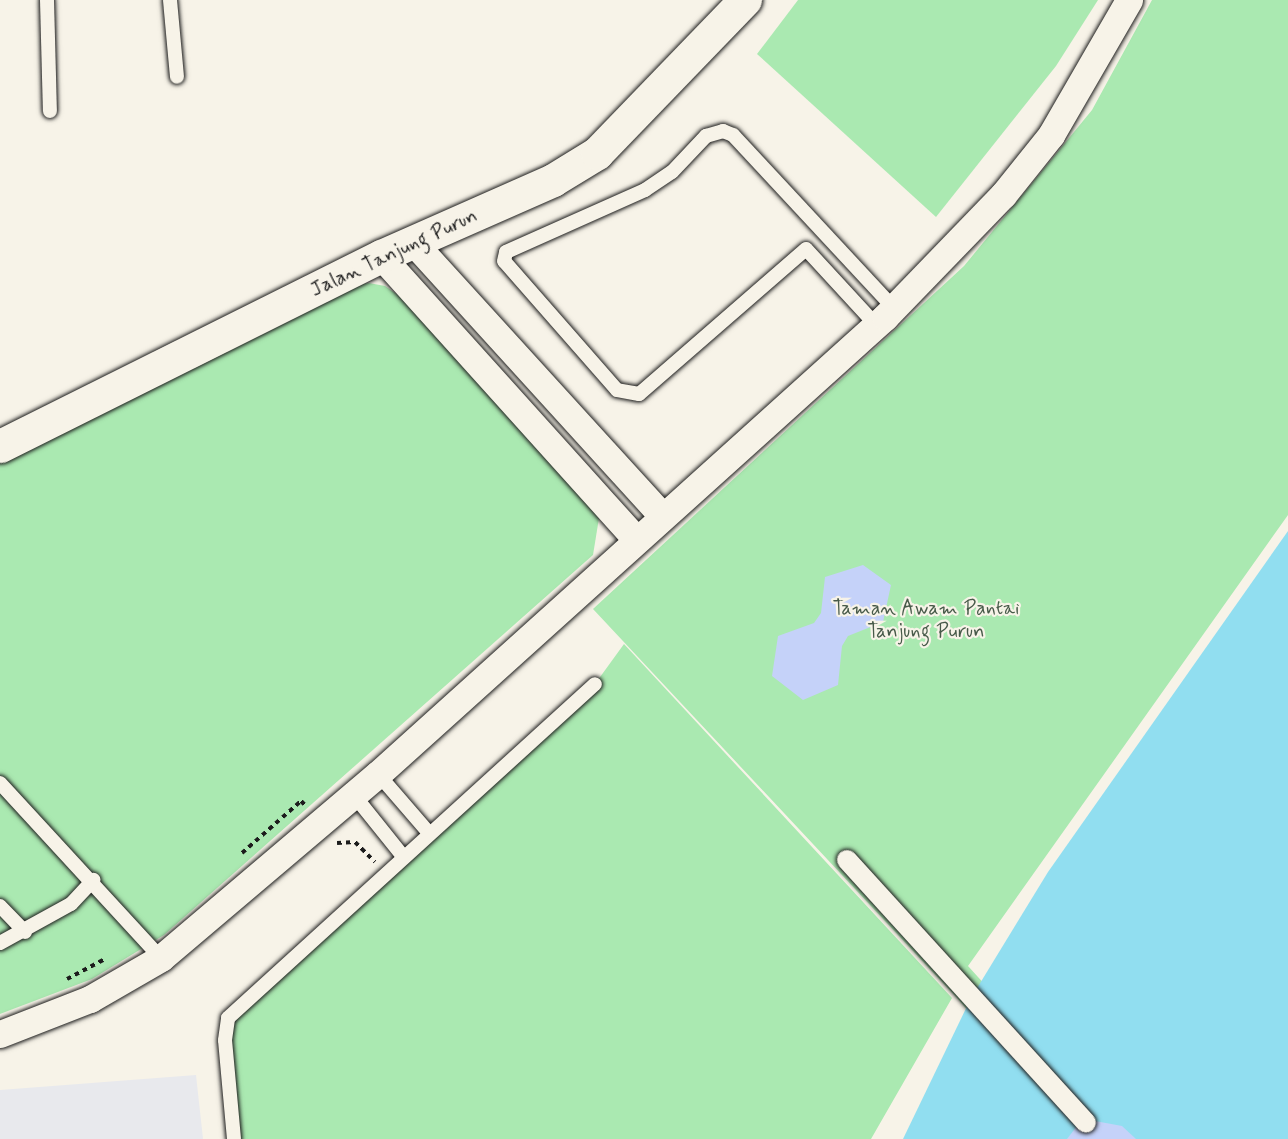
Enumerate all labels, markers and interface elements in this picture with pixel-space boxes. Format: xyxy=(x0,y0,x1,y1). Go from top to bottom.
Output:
street label: Jalan Tanjung Purun xyxy=(308,204,480,302)
park label: Taman Awam Pantai Tanjung Purun xyxy=(833,597,1019,644)

